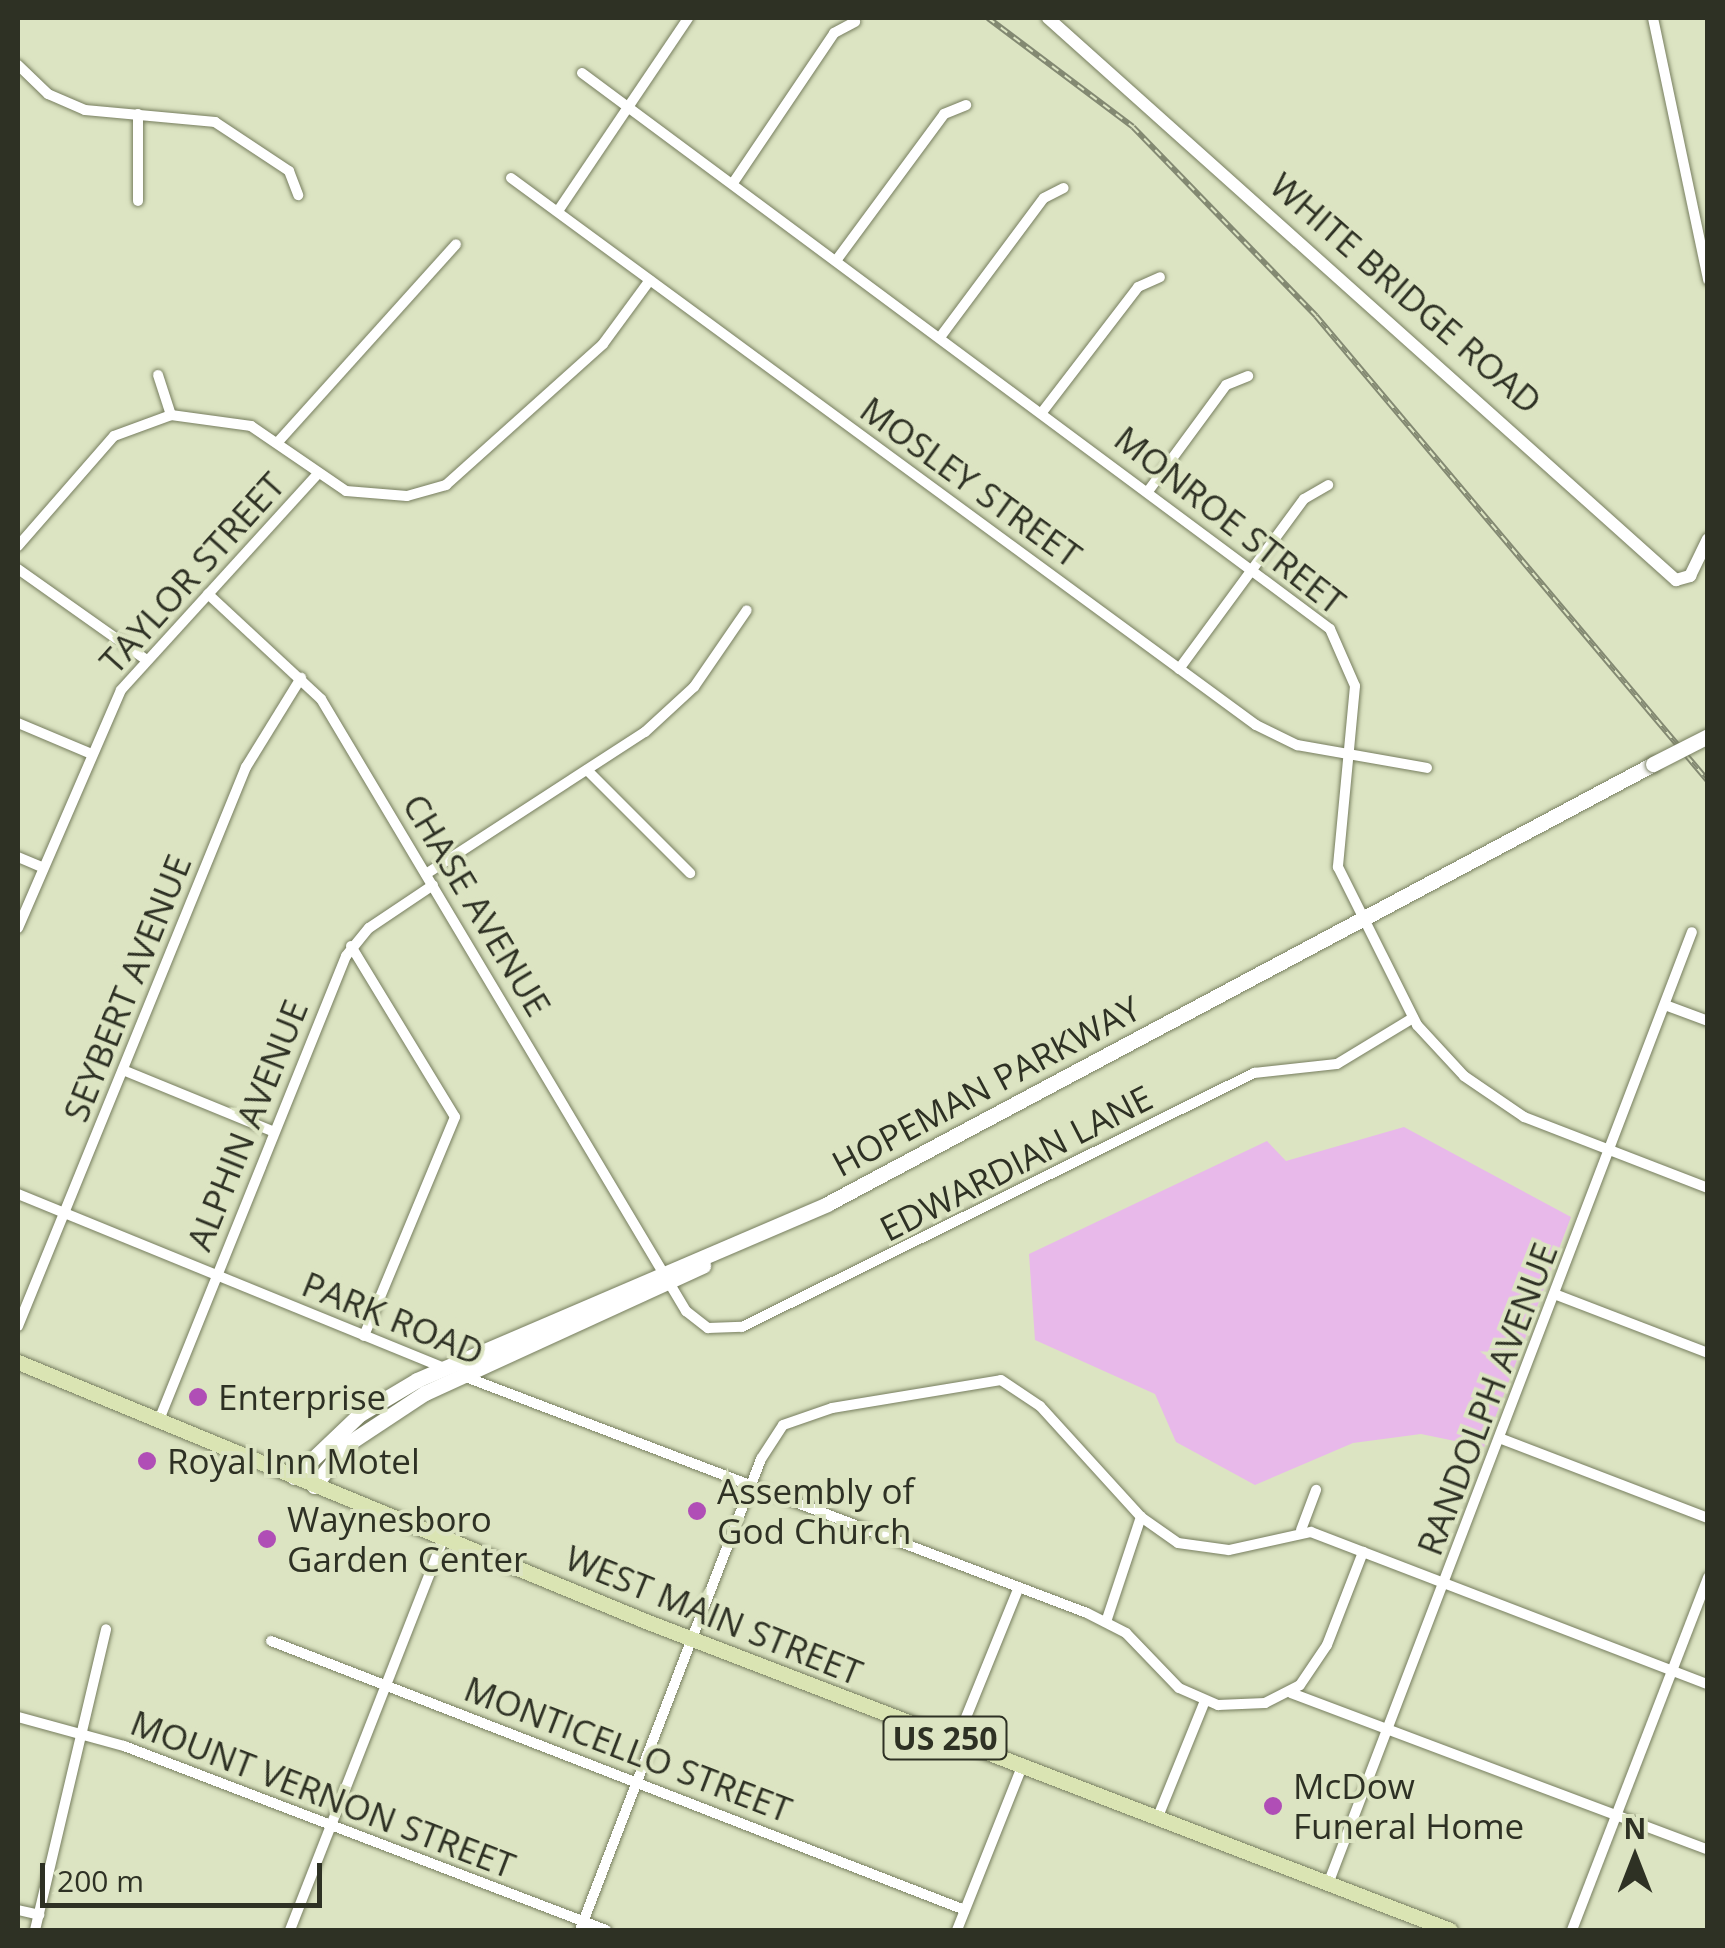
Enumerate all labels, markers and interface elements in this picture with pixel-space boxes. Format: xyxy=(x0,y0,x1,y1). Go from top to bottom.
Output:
street label: WHITE BRIDGE ROAD xyxy=(1262,164,1550,422)
street label: MOSLEY STREET xyxy=(852,388,1090,576)
street label: MONROE STREET xyxy=(1106,417,1354,623)
street label: TAYLOR STREET xyxy=(91,464,293,682)
street label: CHASE AVENUE xyxy=(394,786,560,1024)
street label: SEYBERT AVENUE xyxy=(54,848,200,1128)
street label: HOPEMAN PARKWAY xyxy=(825,987,1147,1185)
street label: ALPHIN AVENUE xyxy=(178,994,316,1256)
street label: EDWARDIAN LANE xyxy=(873,1076,1159,1250)
street label: RANDOLPH AVENUE xyxy=(1408,1237,1566,1561)
street label: PARK ROAD xyxy=(296,1263,490,1373)
place label: Enterprise xyxy=(218,1376,386,1418)
marker: Enterprise xyxy=(187,1386,209,1408)
place label: Royal Inn Motel xyxy=(167,1440,420,1482)
marker: Royal Inn Motel xyxy=(136,1450,158,1472)
place label: Assembly of God Church xyxy=(717,1470,914,1552)
place label: Waynesboro Garden Center xyxy=(287,1498,527,1580)
marker: Assembly of God Church xyxy=(686,1500,708,1522)
marker: Waynesboro Garden Center xyxy=(256,1528,278,1550)
street label: WEST MAIN STREET xyxy=(559,1536,869,1694)
street label: MONTICELLO STREET xyxy=(459,1667,797,1831)
street label: MOUNT VERNON STREET xyxy=(125,1701,521,1887)
road number: US 250 xyxy=(880,1711,1010,1765)
place label: McDow Funeral Home xyxy=(1293,1765,1524,1847)
marker: McDow Funeral Home xyxy=(1262,1795,1284,1817)
north arrow xyxy=(1585,1808,1685,1908)
text: N xyxy=(1624,1809,1646,1847)
scale bar xyxy=(45,1843,328,1905)
text: 200 m xyxy=(57,1860,144,1901)

